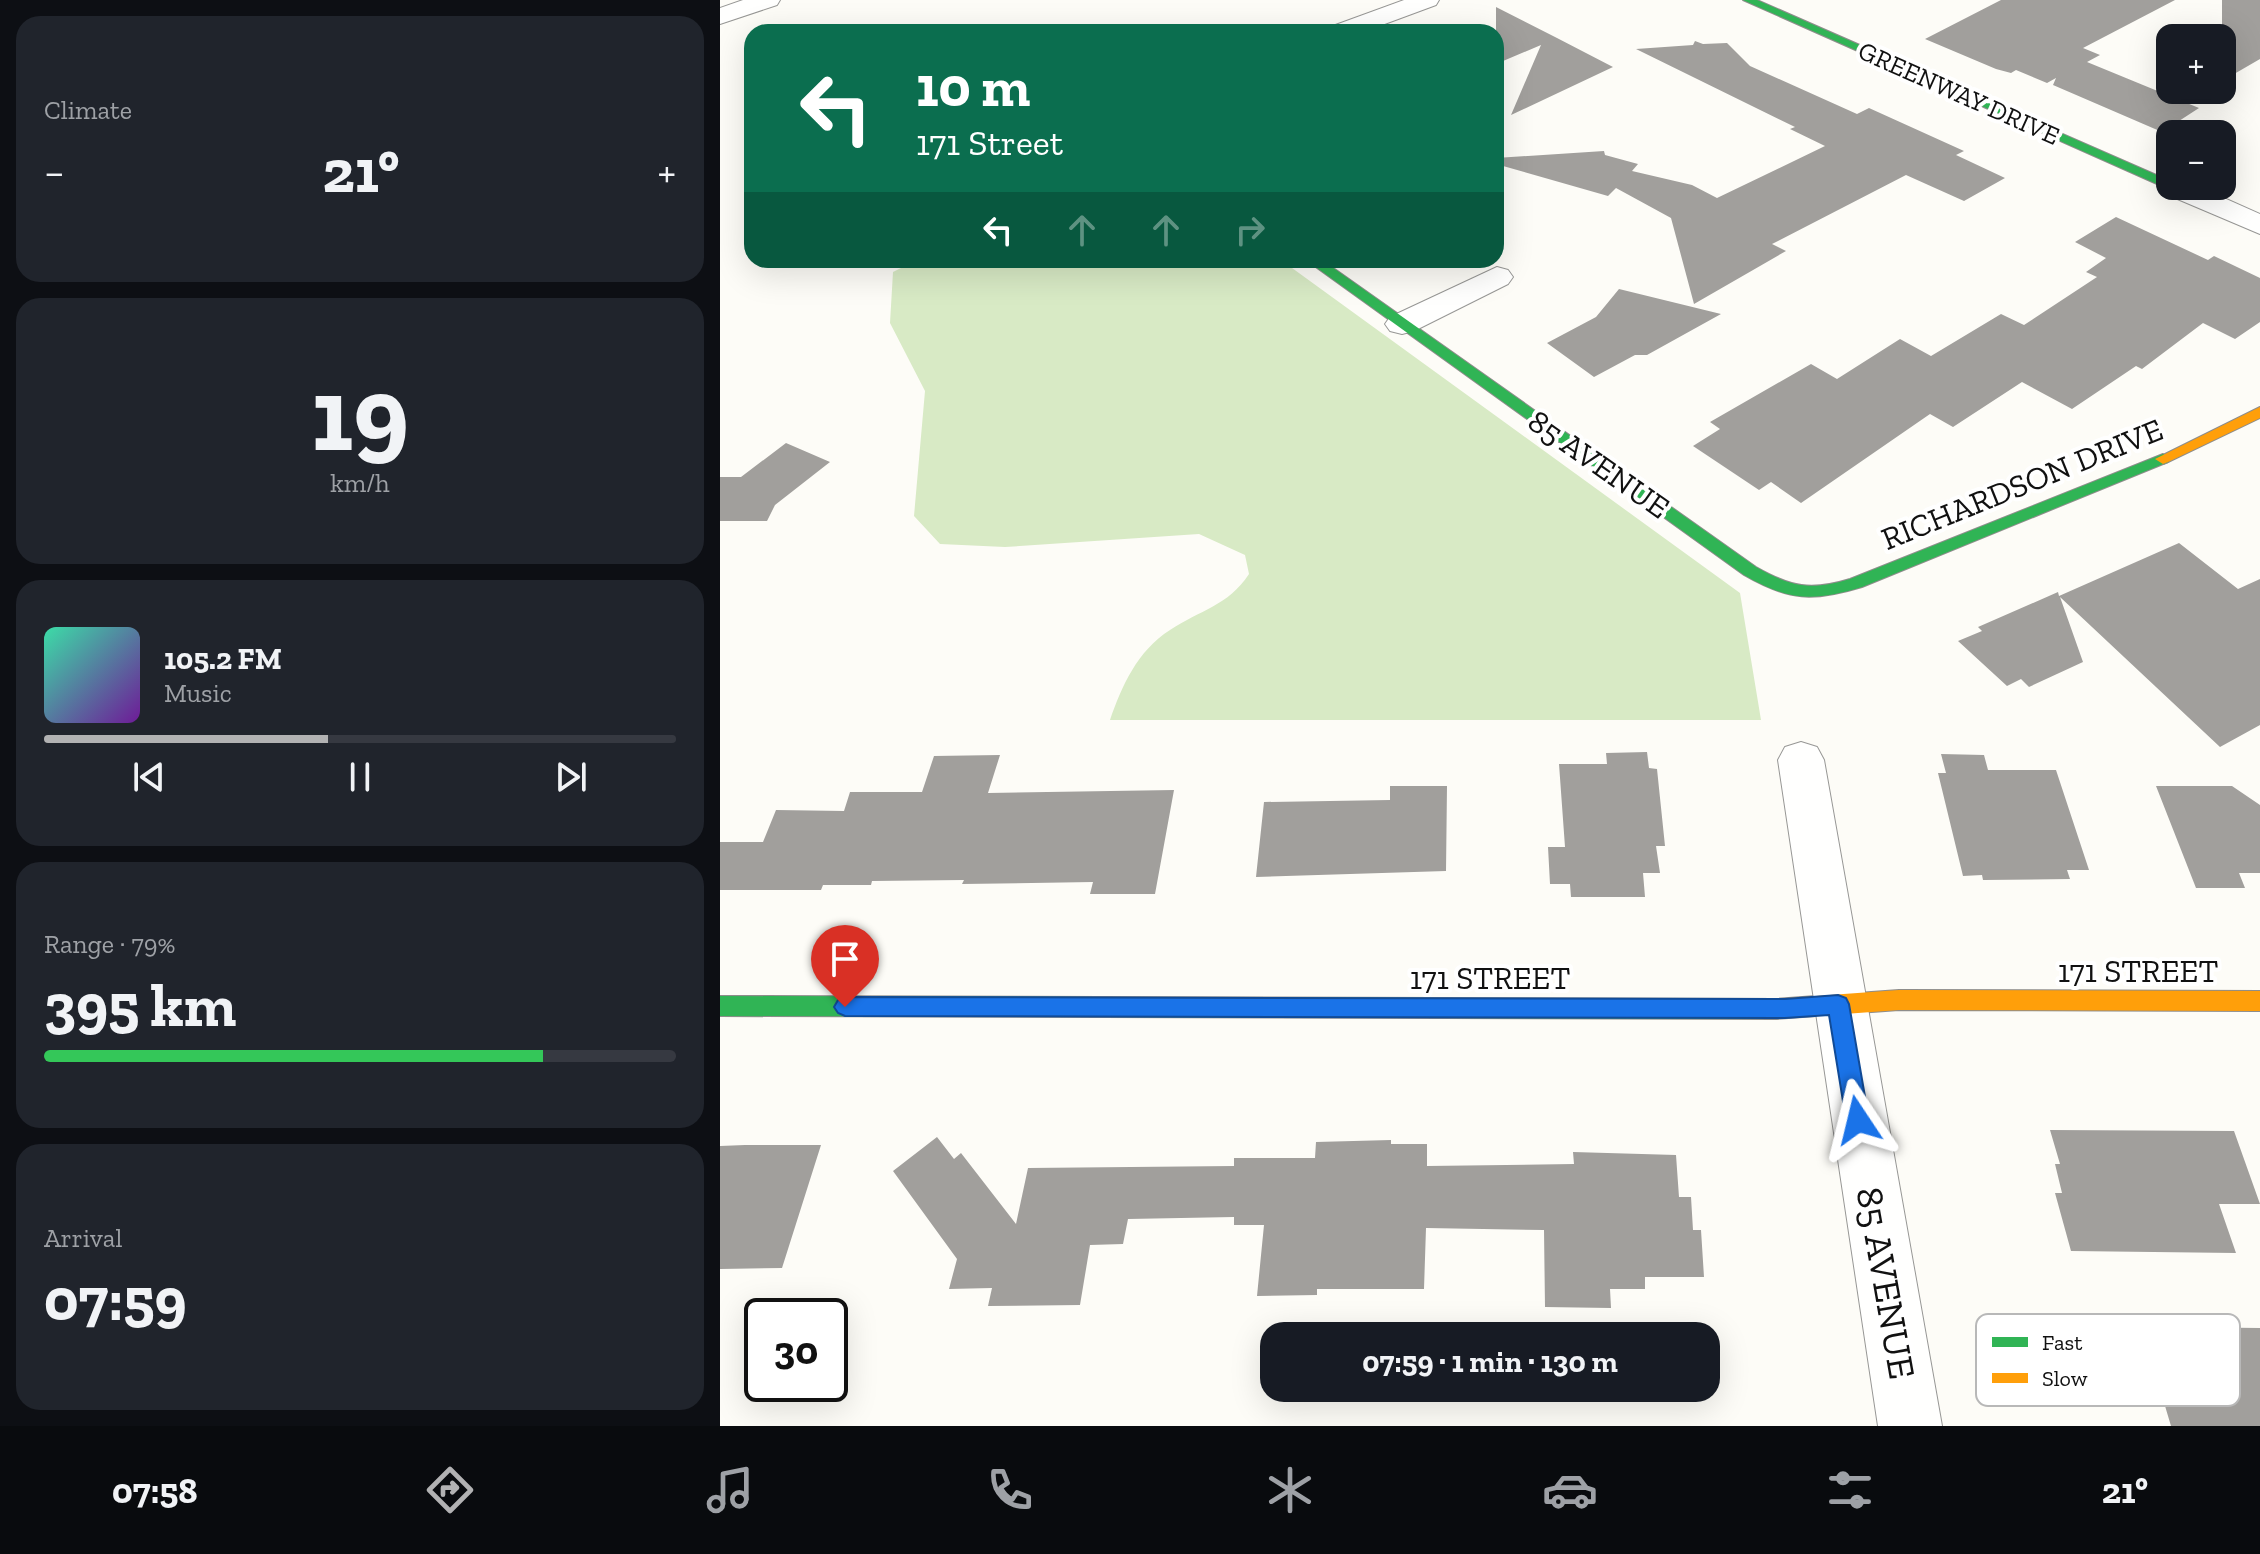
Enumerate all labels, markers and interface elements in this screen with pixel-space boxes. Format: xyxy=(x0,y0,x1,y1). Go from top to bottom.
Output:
map controls xyxy=(2156,24,2236,200)
button: + xyxy=(2156,24,2236,104)
street label: GREENWAY DRIVE xyxy=(1853,34,2065,152)
text: 10 m xyxy=(916,53,1030,120)
icon: left xyxy=(784,56,888,160)
text: Climate xyxy=(44,94,132,126)
button: − xyxy=(2156,120,2236,200)
text: 171 Street xyxy=(916,121,1063,164)
text: 21° xyxy=(322,135,400,207)
text: − xyxy=(44,145,65,198)
text: + xyxy=(657,145,676,198)
icon: left xyxy=(976,208,1020,252)
icon: ahead xyxy=(1060,208,1104,252)
icon: ahead xyxy=(1144,208,1188,252)
icon: right xyxy=(1228,208,1272,252)
text: 19 xyxy=(311,352,409,477)
street label: 85 AVENUE xyxy=(1521,402,1677,526)
street label: RICHARDSON DRIVE xyxy=(1876,410,2168,558)
text: km/h xyxy=(330,467,390,499)
text: 105.2 FM xyxy=(164,641,282,677)
text: Music xyxy=(164,677,232,709)
icon: previous xyxy=(127,755,171,799)
icon: pause xyxy=(338,755,382,799)
icon: next xyxy=(549,755,593,799)
pin xyxy=(811,925,879,1007)
text: Range · 79% xyxy=(44,928,175,960)
icon: arrive xyxy=(823,937,867,981)
street label: 171 STREET xyxy=(2058,952,2218,990)
street label: 171 STREET xyxy=(1410,959,1570,997)
text: 395 km xyxy=(44,969,236,1041)
position arrow xyxy=(1816,1078,1900,1162)
street label: 85 AVENUE xyxy=(1846,1183,1926,1383)
text: Arrival xyxy=(44,1222,122,1254)
text: 07:59 xyxy=(44,1263,187,1335)
speed limit sign: 30 xyxy=(744,1298,848,1402)
legend xyxy=(1976,1314,2240,1406)
text: Fast xyxy=(2042,1329,2083,1356)
text: 07:59 · 1 min · 130 m xyxy=(1362,1344,1618,1380)
text: Slow xyxy=(2042,1365,2088,1392)
icon: directions xyxy=(422,1462,478,1518)
icon: music xyxy=(702,1462,758,1518)
icon: phone xyxy=(982,1462,1038,1518)
icon: climate xyxy=(1262,1462,1318,1518)
icon: car xyxy=(1542,1462,1598,1518)
icon: filters xyxy=(1822,1462,1878,1518)
text: 07:58 xyxy=(112,1469,198,1512)
text: 21° xyxy=(2102,1469,2148,1512)

